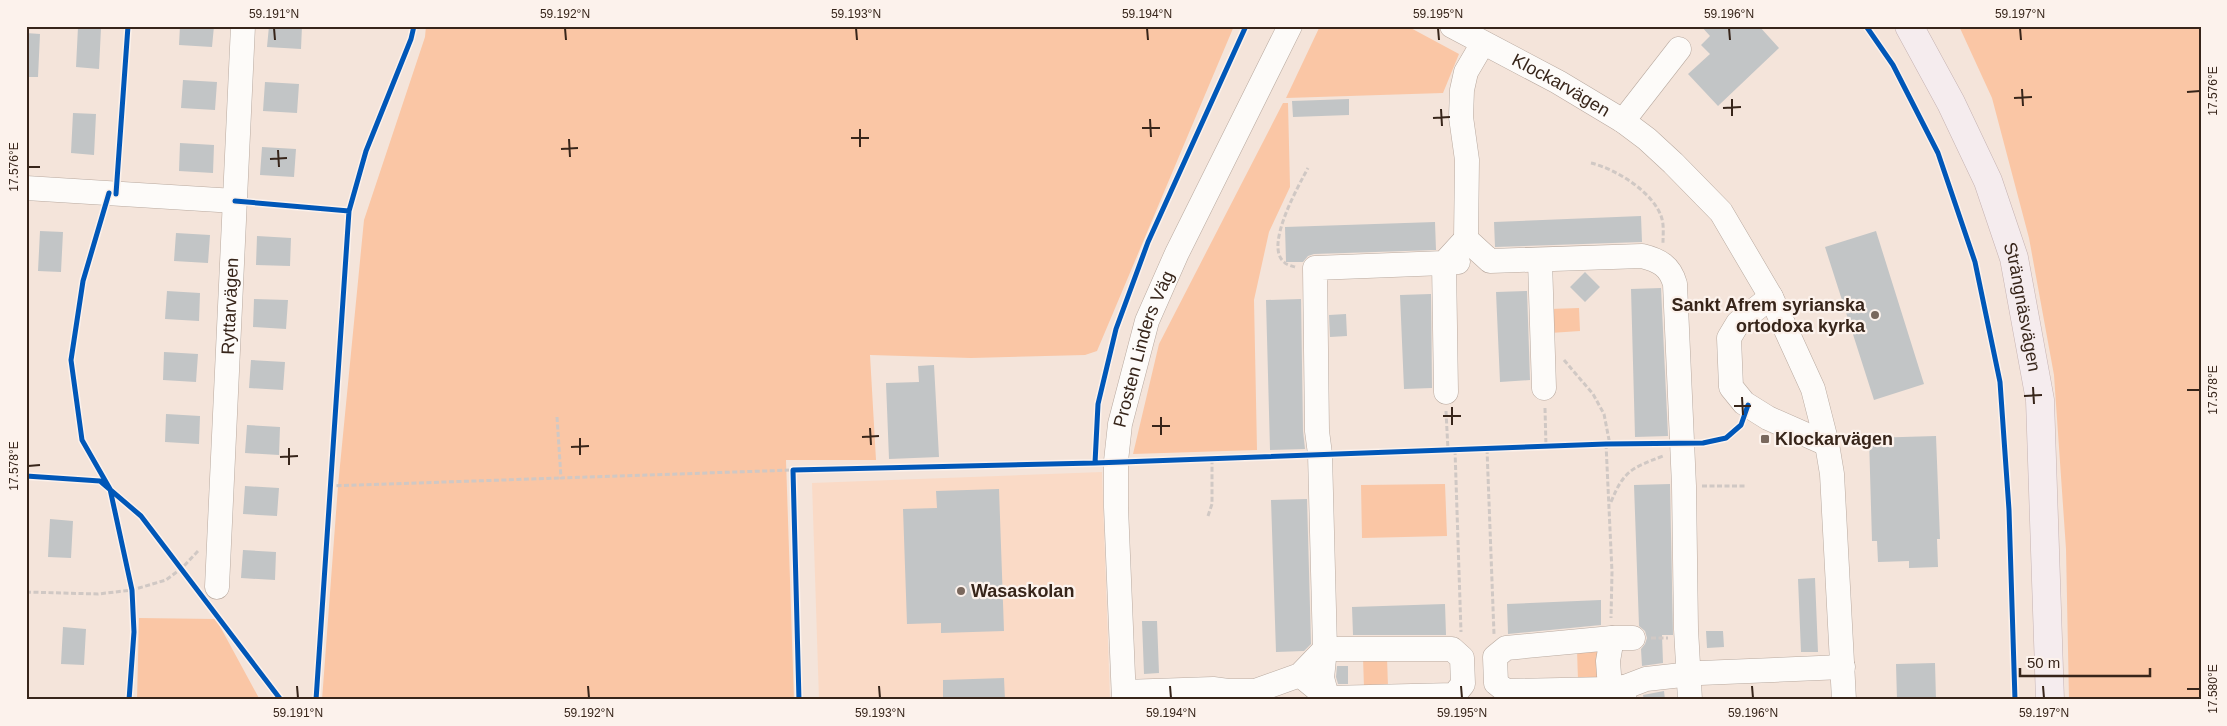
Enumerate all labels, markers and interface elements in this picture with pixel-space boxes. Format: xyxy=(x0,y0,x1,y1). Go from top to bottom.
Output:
text: 59.191°N xyxy=(249,7,299,21)
text: 59.192°N xyxy=(540,7,590,21)
text: 59.193°N xyxy=(831,7,881,21)
text: 59.194°N xyxy=(1122,7,1172,21)
text: 59.195°N xyxy=(1413,7,1463,21)
text: 59.196°N xyxy=(1704,7,1754,21)
text: 59.197°N xyxy=(1995,7,2045,21)
street label: Klockarvägen xyxy=(1509,50,1613,121)
text: 17.576°E xyxy=(2206,66,2220,116)
text: 17.576°E xyxy=(7,142,21,192)
street label: Strängnäsvägen xyxy=(1999,240,2045,373)
street label: Ryttarvägen xyxy=(218,257,242,355)
street label: Prosten Linders Väg xyxy=(1110,268,1178,429)
place label: Sankt Afrem syrianska ortodoxa kyrka xyxy=(1672,295,1866,336)
marker: Sankt Afrem syrianska ortodoxa kyrka xyxy=(1869,309,1881,321)
text: 17.578°E xyxy=(2206,365,2220,415)
place label: Klockarvägen xyxy=(1775,429,1893,449)
marker: Klockarvägen xyxy=(1759,433,1771,445)
text: 17.578°E xyxy=(7,441,21,491)
place label: Wasaskolan xyxy=(971,581,1074,601)
marker: Wasaskolan xyxy=(955,585,967,597)
scale bar xyxy=(2020,646,2150,678)
text: 50 m xyxy=(2027,654,2060,671)
text: 17.580°E xyxy=(2206,664,2220,714)
text: 59.191°N xyxy=(273,706,323,720)
text: 59.192°N xyxy=(564,706,614,720)
text: 59.193°N xyxy=(855,706,905,720)
text: 59.194°N xyxy=(1146,706,1196,720)
text: 59.195°N xyxy=(1437,706,1487,720)
text: 59.196°N xyxy=(1728,706,1778,720)
text: 59.197°N xyxy=(2019,706,2069,720)

